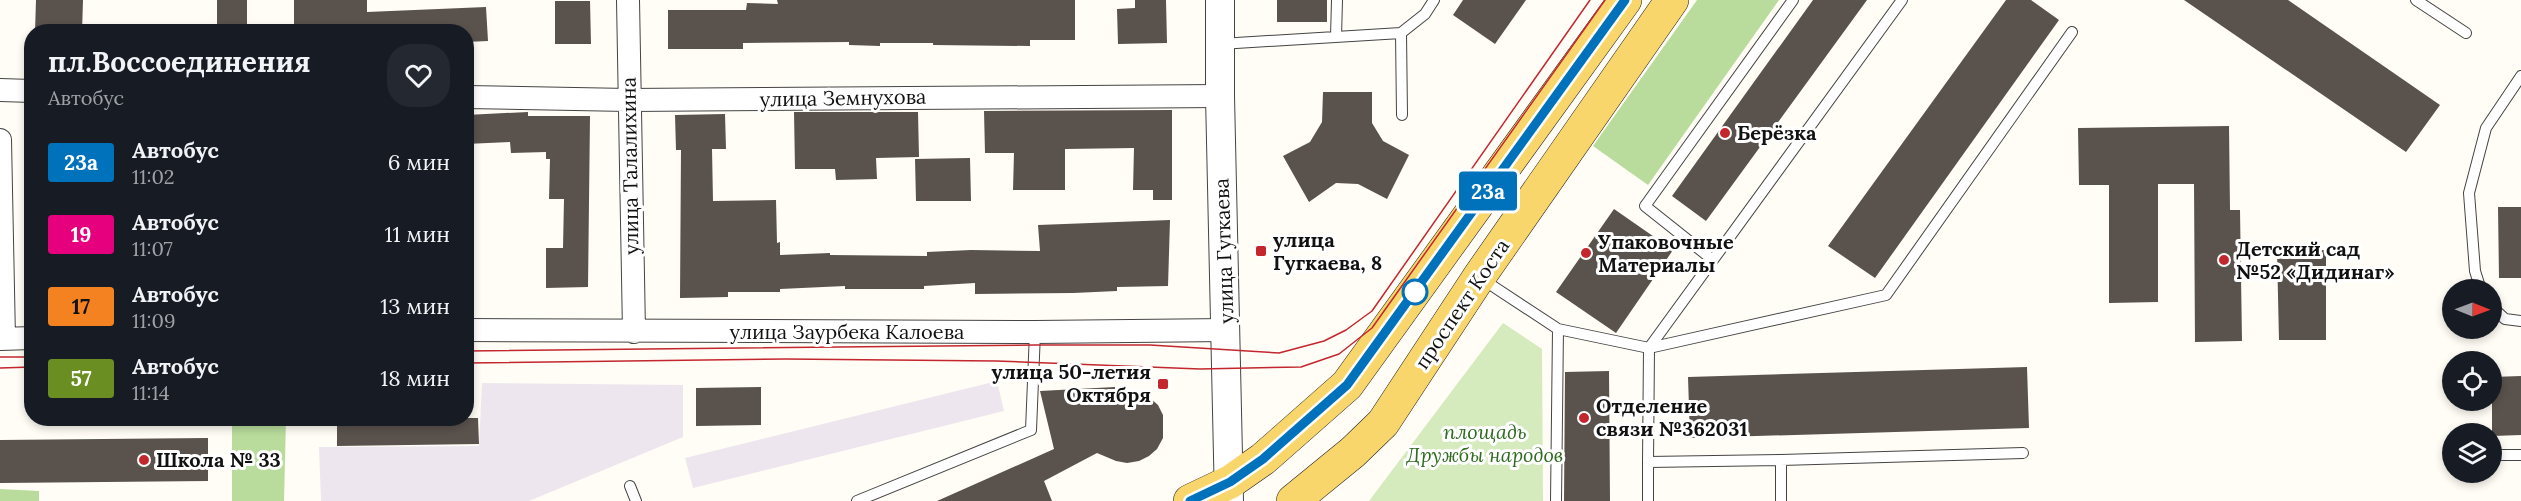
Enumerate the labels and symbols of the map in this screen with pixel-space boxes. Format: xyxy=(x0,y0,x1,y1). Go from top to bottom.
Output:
street label: улица Талалихина xyxy=(615,77,644,255)
street label: улица Земнухова xyxy=(760,84,926,111)
place label: Берёзка xyxy=(1737,120,1817,145)
marker: Берёзка xyxy=(1718,126,1732,140)
line badge: 23a xyxy=(1454,172,1522,210)
street label: улица Гугкаева xyxy=(1208,178,1239,324)
place label: улица Гугкаева, 8 xyxy=(1273,227,1382,275)
place label: Упаковочные Материалы xyxy=(1598,229,1734,277)
street label: проспект Коста xyxy=(1409,234,1514,374)
place label: Детский сад №52 «Дидинаг» xyxy=(2236,236,2394,284)
marker: улица Гугкаева, 8 xyxy=(1254,244,1268,258)
marker: Упаковочные Материалы xyxy=(1579,246,1593,260)
marker: Детский сад №52 «Дидинаг» xyxy=(2217,253,2231,267)
unlabelled marker xyxy=(1402,279,1428,305)
north arrow xyxy=(2442,279,2502,339)
street label: улица Заурбека Калоева xyxy=(730,319,964,344)
place label: улица 50-летия Октября xyxy=(991,359,1151,407)
marker: улица 50-летия Октября xyxy=(1156,377,1170,391)
place label: Отделение связи №362031 xyxy=(1596,393,1748,441)
marker: Отделение связи №362031 xyxy=(1577,411,1591,425)
park label: площадь Дружбы народов xyxy=(1406,419,1563,467)
place label: Школа № 33 xyxy=(156,447,281,472)
marker: Школа № 33 xyxy=(137,453,151,467)

